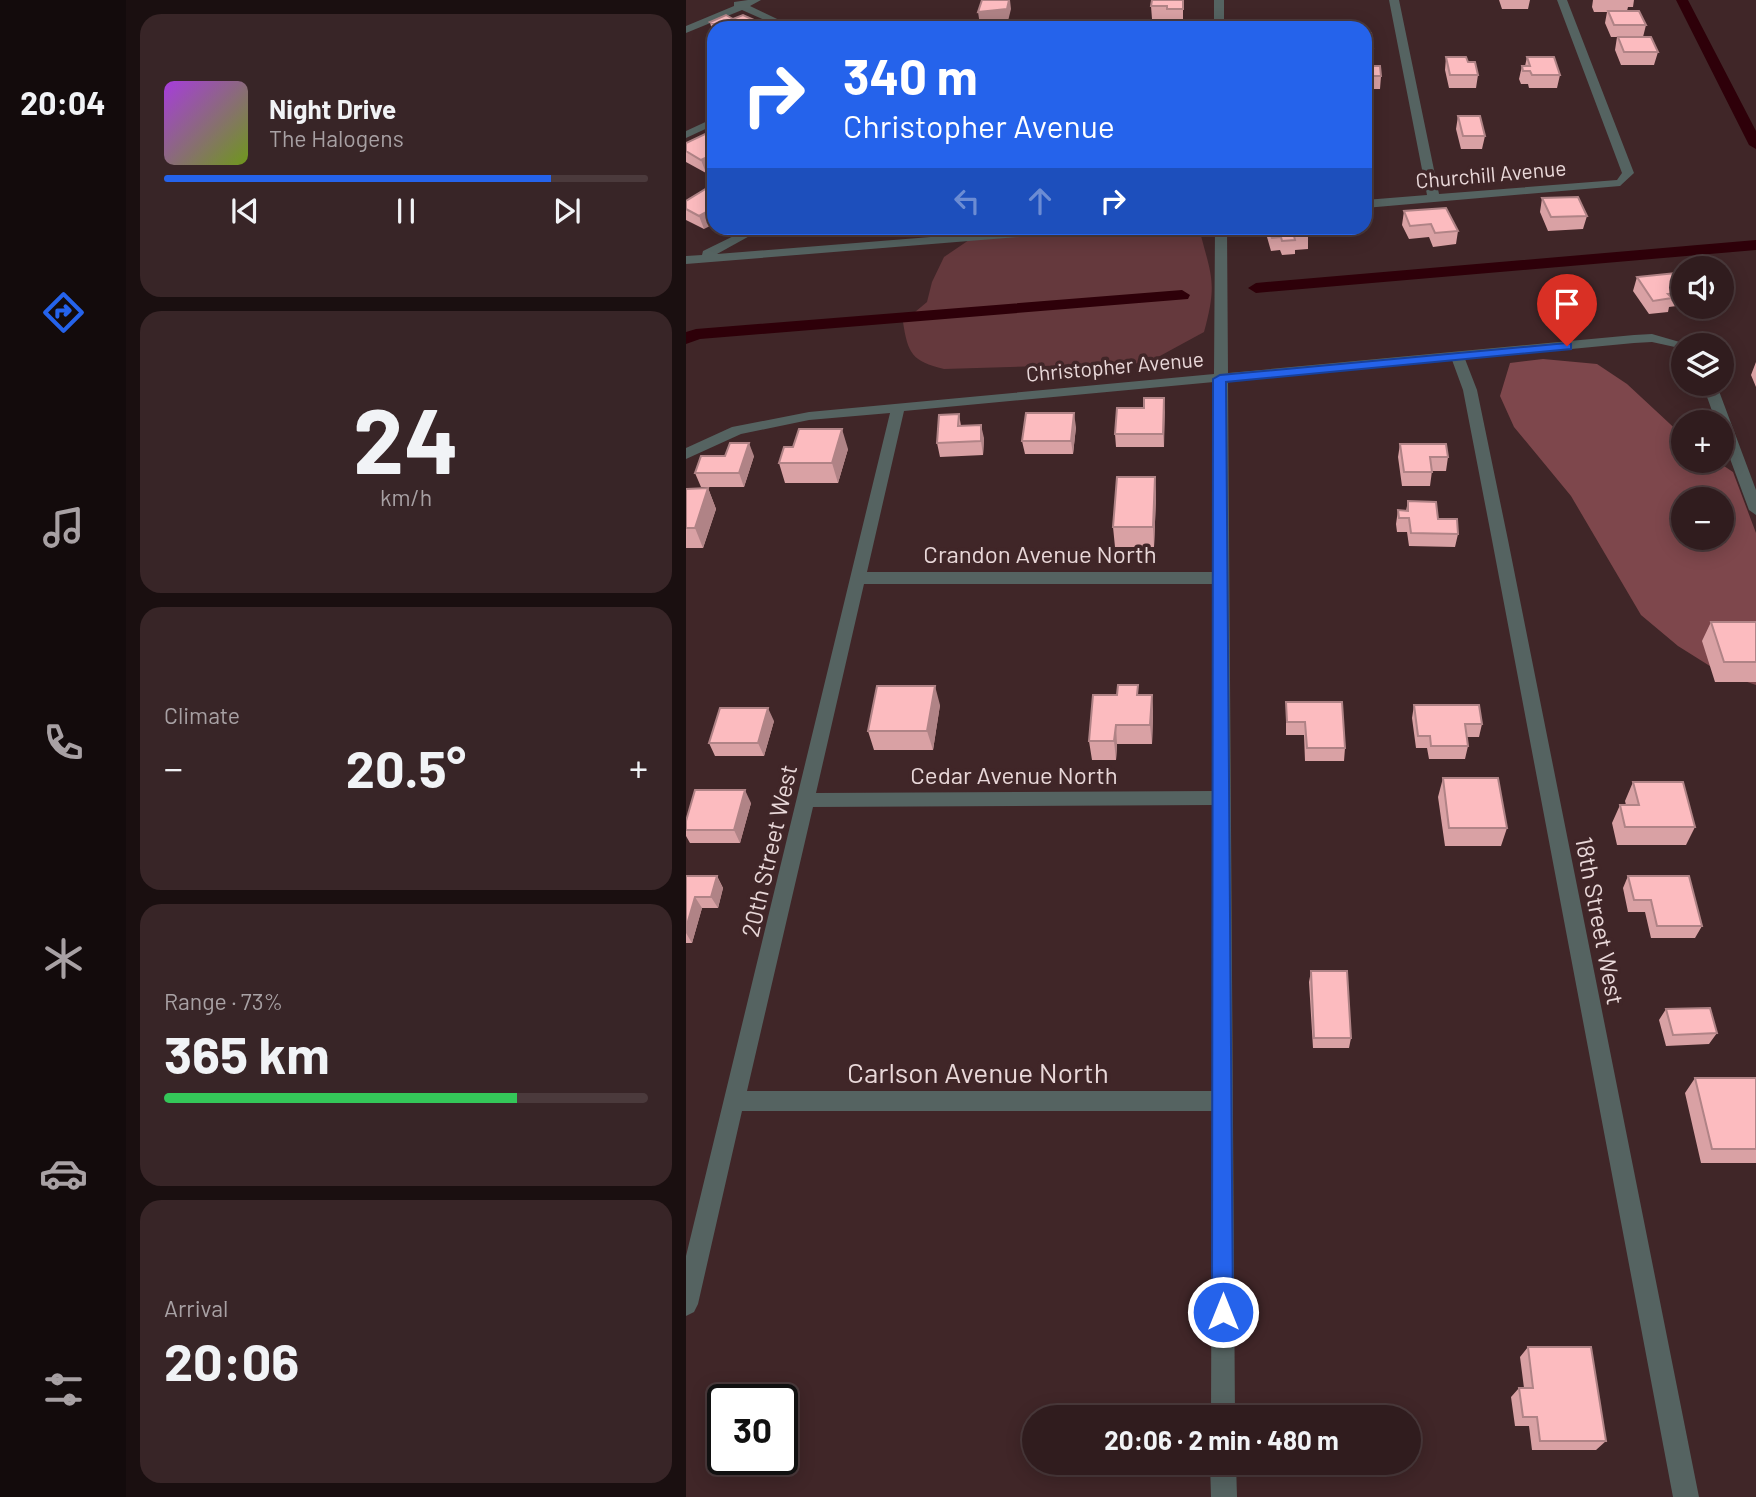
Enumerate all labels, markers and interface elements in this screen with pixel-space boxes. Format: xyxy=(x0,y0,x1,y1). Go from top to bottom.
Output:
text: 340 m xyxy=(843,46,978,105)
icon: right xyxy=(728,49,819,140)
text: 20:04 xyxy=(20,83,106,121)
text: Night Drive xyxy=(269,93,396,124)
text: Christopher Avenue xyxy=(843,106,1115,144)
text: The Halogens xyxy=(269,124,404,152)
street label: Churchill Avenue xyxy=(1415,154,1567,193)
icon: left xyxy=(948,182,986,220)
icon: ahead xyxy=(1021,182,1059,220)
icon: right xyxy=(1094,182,1132,220)
icon: previous xyxy=(226,192,264,230)
icon: pause xyxy=(387,192,425,230)
icon: next xyxy=(548,192,586,230)
map controls xyxy=(1671,256,1734,550)
button: sound xyxy=(1671,256,1734,319)
pin xyxy=(1537,274,1597,346)
icon: arrive xyxy=(1548,285,1586,323)
icon: directions xyxy=(39,288,88,337)
button: layers xyxy=(1671,333,1734,396)
street label: Christopher Avenue xyxy=(1025,345,1205,386)
text: 24 xyxy=(353,383,459,492)
button: + xyxy=(1671,410,1734,473)
text: km/h xyxy=(380,483,432,511)
button: − xyxy=(1671,487,1734,550)
icon: music xyxy=(39,503,88,552)
street label: Crandon Avenue North xyxy=(923,539,1157,568)
text: Climate xyxy=(164,701,240,729)
icon: phone xyxy=(39,718,88,767)
text: 20.5° xyxy=(346,736,466,798)
text: − xyxy=(164,744,183,790)
text: + xyxy=(629,744,648,790)
street label: Cedar Avenue North xyxy=(910,760,1118,789)
street label: 20th Street West xyxy=(735,762,802,940)
street label: 18th Street West xyxy=(1570,834,1631,1007)
icon: climate xyxy=(39,934,88,983)
text: Range · 73% xyxy=(164,987,283,1015)
text: 365 km xyxy=(164,1022,330,1084)
street label: Carlson Avenue North xyxy=(847,1055,1109,1089)
icon: car xyxy=(39,1149,88,1198)
position arrow xyxy=(1186,1275,1260,1349)
text: Arrival xyxy=(164,1294,228,1322)
text: 20:06 xyxy=(164,1329,299,1391)
icon: filters xyxy=(39,1365,88,1414)
speed limit sign: 30 xyxy=(707,1384,798,1475)
text: 20:06 · 2 min · 480 m xyxy=(1104,1424,1339,1455)

